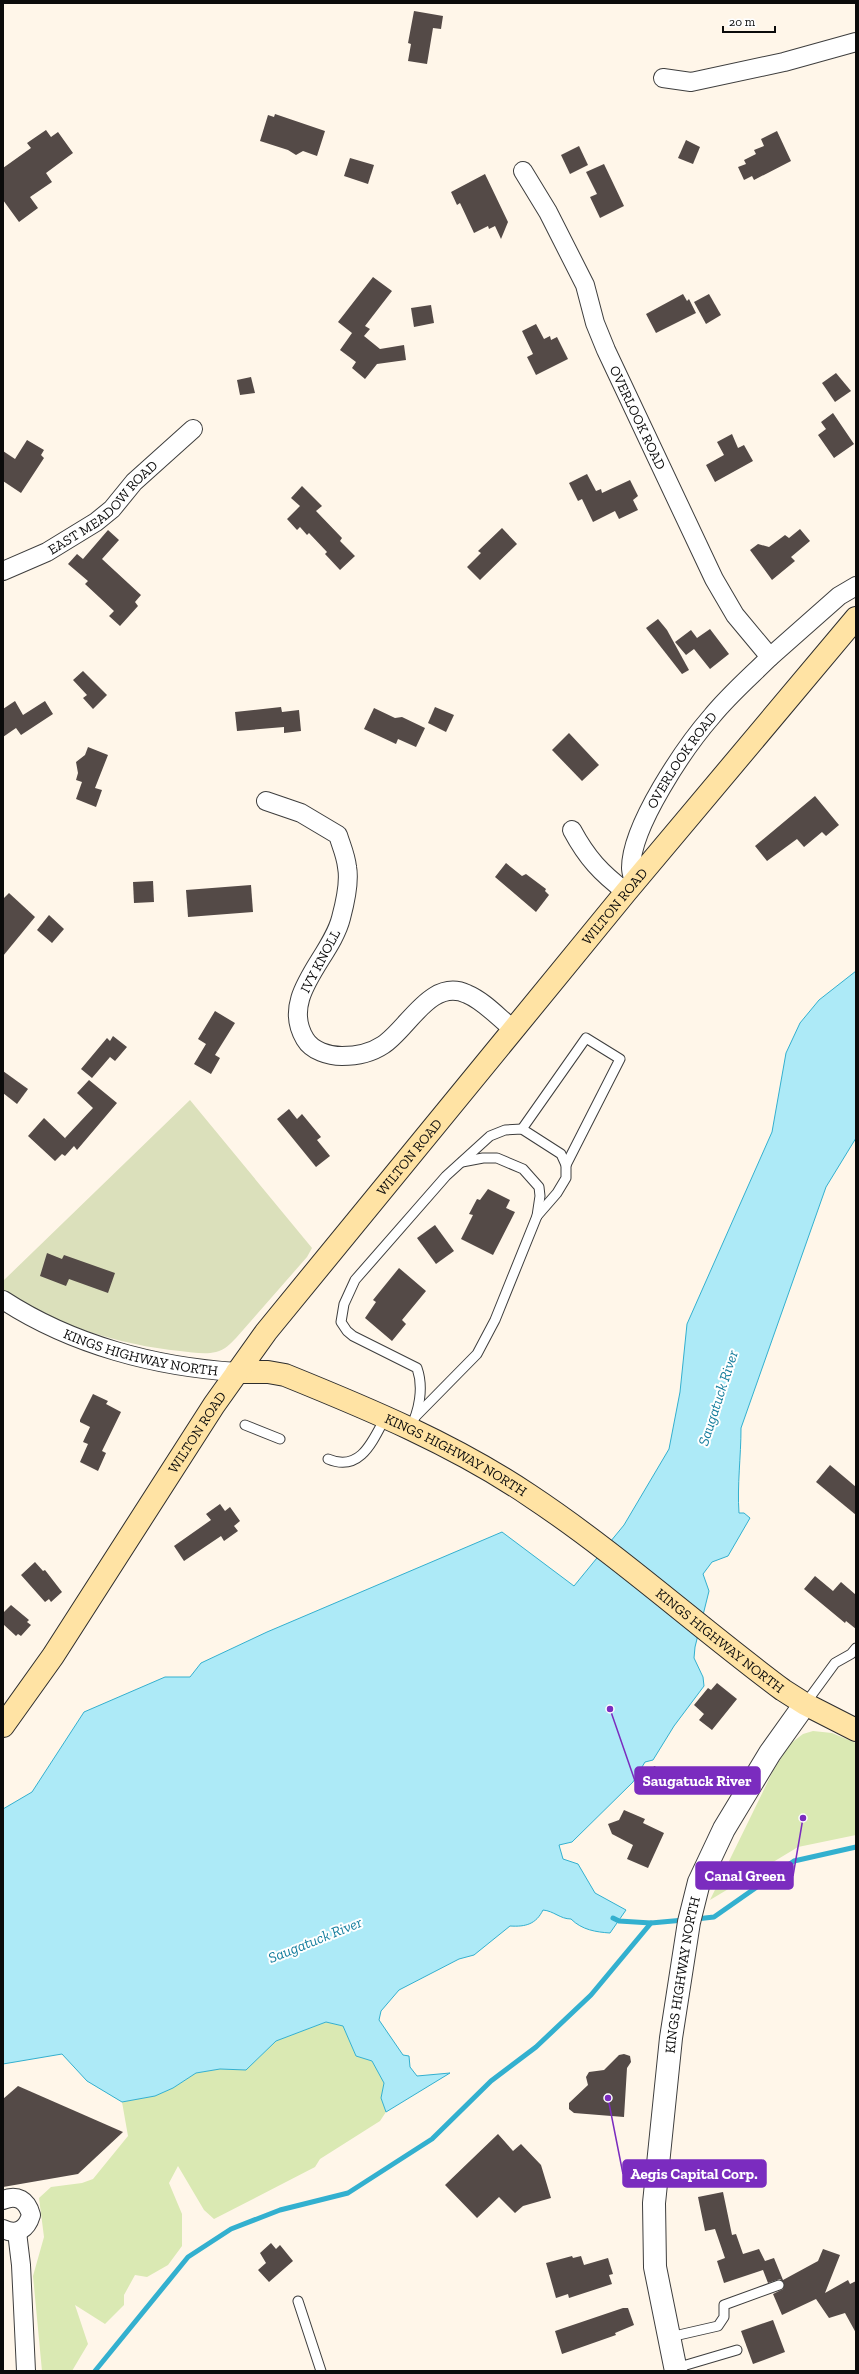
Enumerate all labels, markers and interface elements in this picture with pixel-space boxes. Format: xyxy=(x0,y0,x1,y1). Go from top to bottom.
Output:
scale bar xyxy=(723,8,775,34)
text: 20 m xyxy=(729,15,756,29)
street label: OVERLOOK ROAD xyxy=(606,363,669,473)
street label: EAST MEADOW ROAD xyxy=(45,457,161,558)
street label: OVERLOOK ROAD xyxy=(644,709,721,812)
street label: WILTON ROAD xyxy=(578,865,651,948)
street label: IVY KNOLL xyxy=(297,926,344,996)
street label: WILTON ROAD xyxy=(373,1115,446,1199)
street label: KINGS HIGHWAY NORTH xyxy=(61,1325,219,1379)
water label: Saugatuck River xyxy=(694,1347,742,1448)
street label: WILTON ROAD xyxy=(165,1388,230,1477)
street label: KINGS HIGHWAY NORTH xyxy=(382,1410,530,1500)
street label: KINGS HIGHWAY NORTH xyxy=(652,1585,787,1697)
callout: Saugatuck River xyxy=(635,1767,760,1794)
text: Saugatuck River xyxy=(642,1772,752,1790)
callout: Canal Green xyxy=(696,1862,793,1889)
text: Canal Green xyxy=(704,1867,786,1885)
street label: KINGS HIGHWAY NORTH xyxy=(661,1895,704,2054)
water label: Saugatuck River xyxy=(266,1913,365,1967)
callout: Aegis Capital Corp. xyxy=(623,2160,766,2187)
text: Aegis Capital Corp. xyxy=(630,2165,758,2183)

